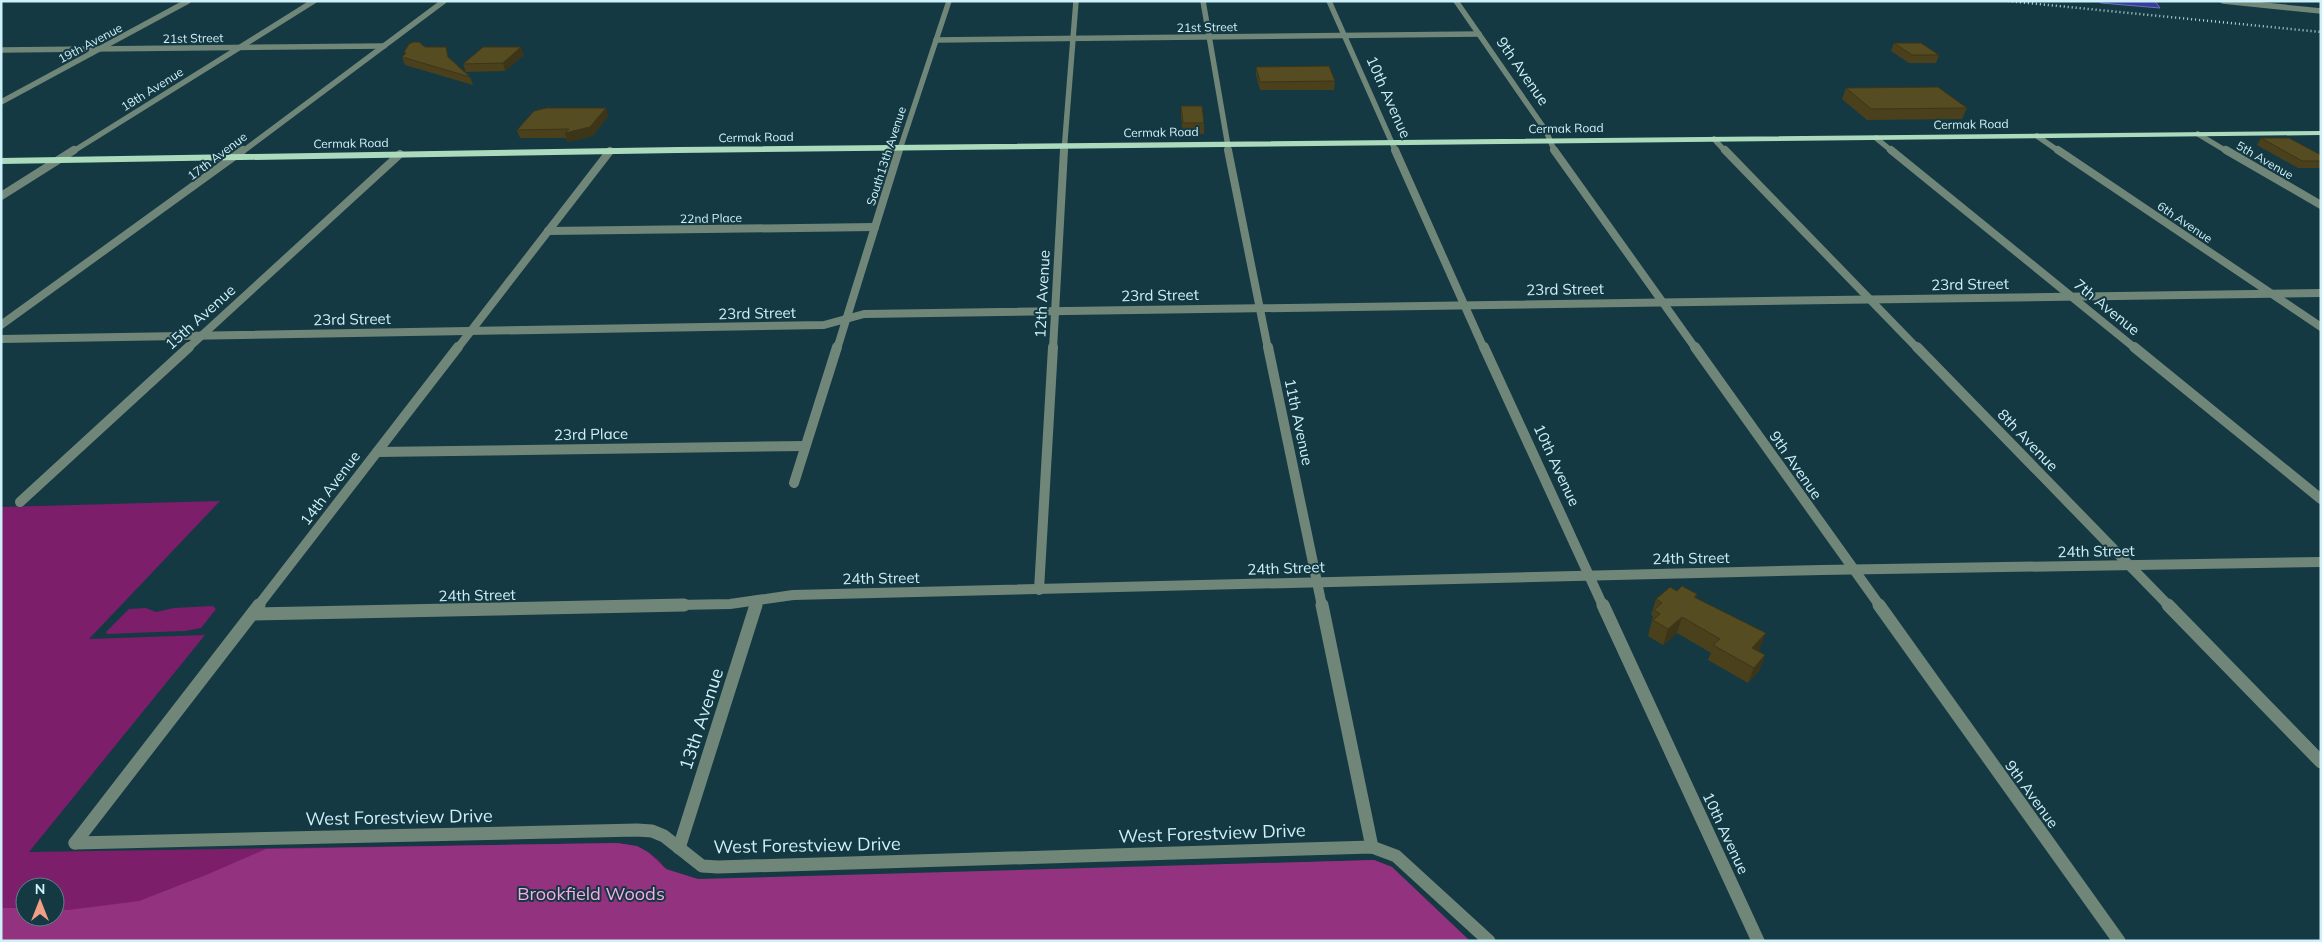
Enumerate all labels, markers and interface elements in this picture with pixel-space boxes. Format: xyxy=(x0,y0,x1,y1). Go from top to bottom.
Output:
street label: 21st Street xyxy=(1176,19,1238,35)
street label: 19th Avenue xyxy=(55,20,125,66)
street label: 21st Street xyxy=(162,30,224,46)
street label: 9th Avenue xyxy=(1492,33,1554,109)
street label: 10th Avenue xyxy=(1362,53,1416,141)
street label: 18th Avenue xyxy=(118,64,186,114)
street label: South13th Avenue xyxy=(863,105,909,207)
street label: Cermak Road xyxy=(1933,116,2009,132)
street label: Cermak Road xyxy=(1528,120,1604,136)
street label: Cermak Road xyxy=(1123,124,1199,140)
street label: 17th Avenue xyxy=(184,129,250,183)
street label: Cermak Road xyxy=(718,129,794,145)
street label: Cermak Road xyxy=(313,135,389,151)
street label: 5th Avenue xyxy=(2234,138,2296,182)
street label: 6th Avenue xyxy=(2155,198,2215,246)
street label: 22nd Place xyxy=(680,210,742,226)
street label: 12th Avenue xyxy=(1030,249,1054,339)
street label: 23rd Street xyxy=(1931,274,2009,294)
street label: 7th Avenue xyxy=(2070,275,2144,339)
street label: 23rd Street xyxy=(1526,279,1604,299)
street label: 15th Avenue xyxy=(161,280,239,354)
street label: 23rd Street xyxy=(1121,285,1199,305)
street label: 23rd Street xyxy=(718,303,796,323)
street label: 23rd Street xyxy=(313,309,391,329)
street label: 11th Avenue xyxy=(1281,377,1317,467)
street label: 8th Avenue xyxy=(1994,405,2062,475)
street label: 10th Avenue xyxy=(1530,421,1584,509)
street label: 23rd Place xyxy=(554,424,628,444)
street label: 9th Avenue xyxy=(1765,427,1827,503)
street label: 14th Avenue xyxy=(296,447,364,529)
street label: 24th Street xyxy=(2057,541,2135,561)
street label: 24th Street xyxy=(1652,548,1730,568)
street label: 24th Street xyxy=(1247,557,1325,579)
street label: 24th Street xyxy=(842,568,920,588)
street label: 24th Street xyxy=(438,585,516,605)
street label: 13th Avenue xyxy=(674,665,728,773)
street label: 9th Avenue xyxy=(2001,756,2063,832)
street label: 10th Avenue xyxy=(1699,789,1753,877)
street label: West Forestview Drive xyxy=(305,804,493,830)
street label: West Forestview Drive xyxy=(1118,818,1306,848)
street label: West Forestview Drive xyxy=(713,832,901,858)
north arrow xyxy=(15,877,65,927)
text: N xyxy=(35,880,45,898)
park label: Brookfield Woods xyxy=(517,882,665,905)

